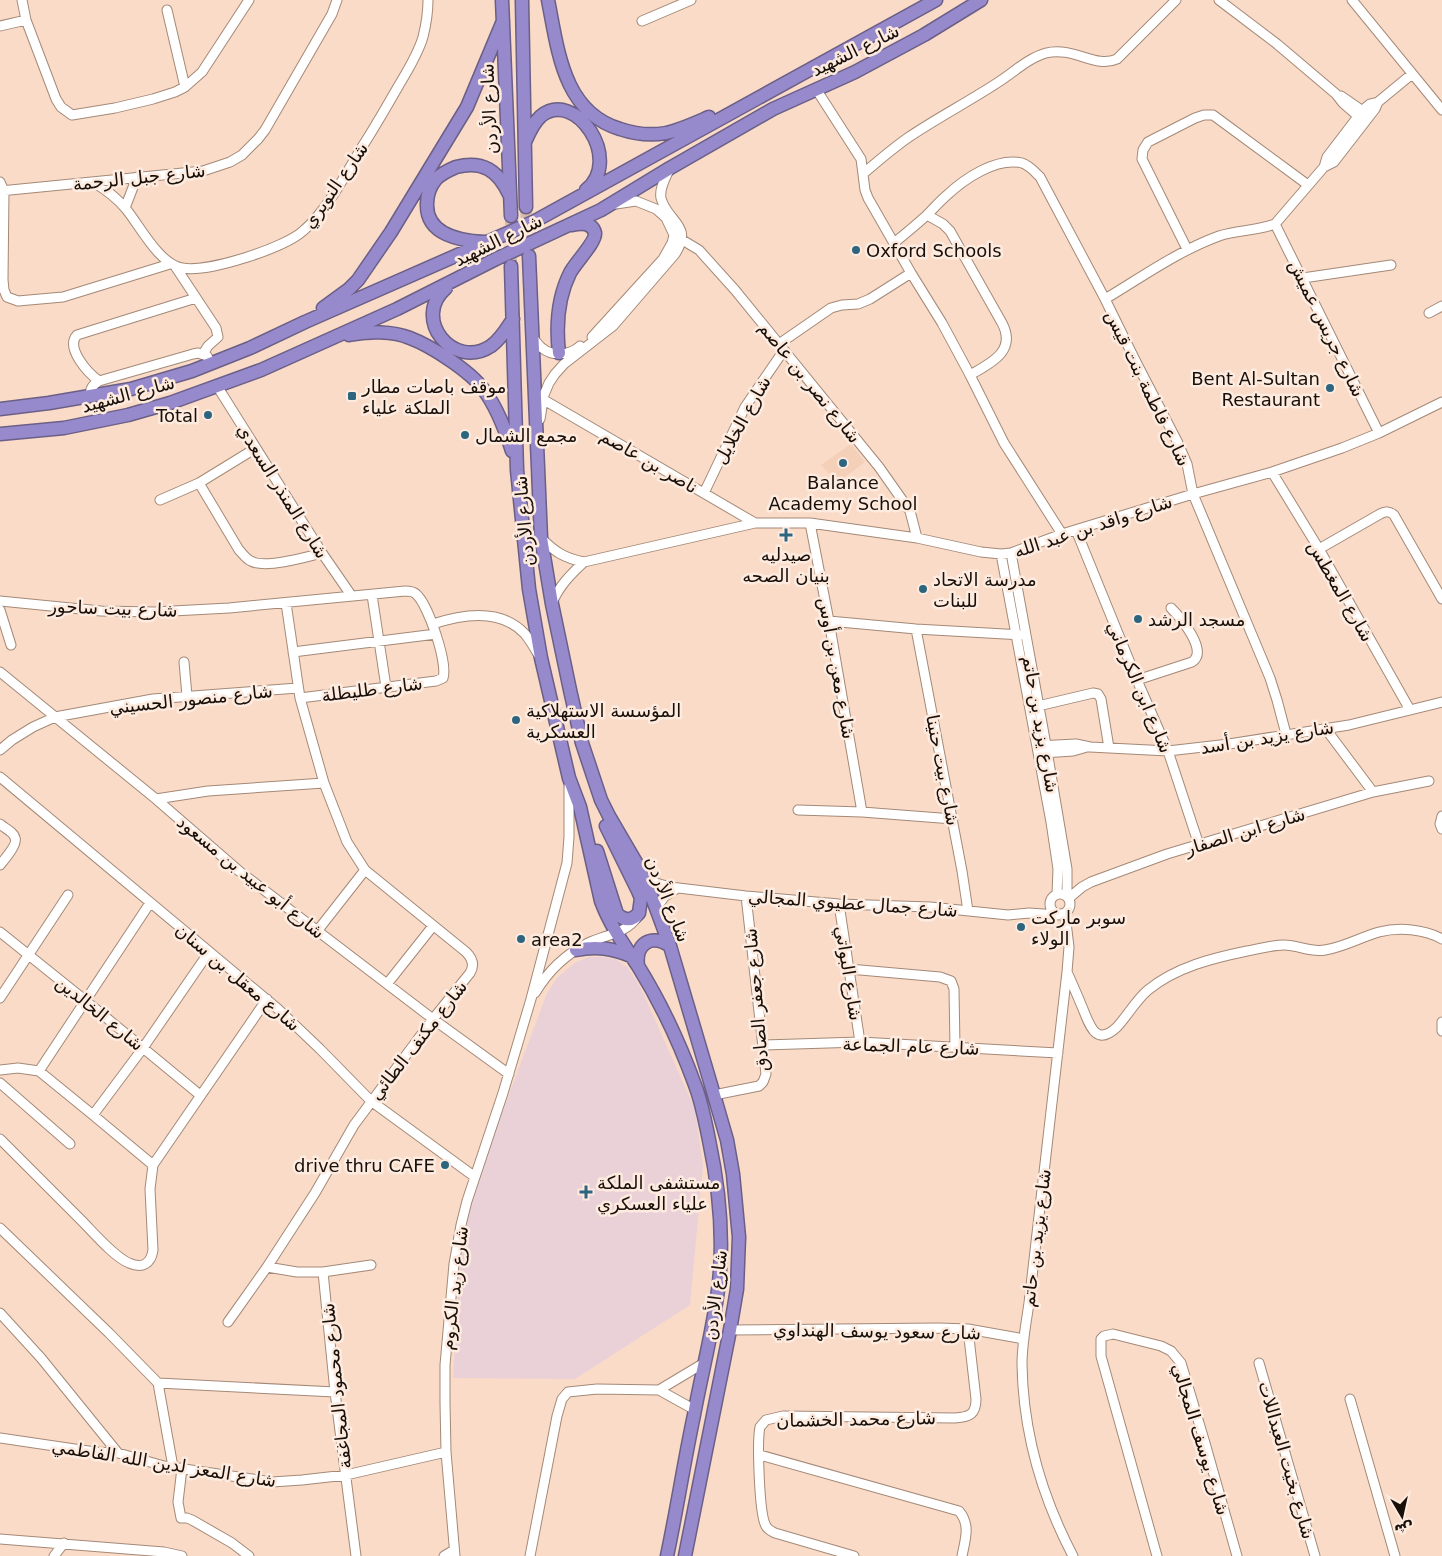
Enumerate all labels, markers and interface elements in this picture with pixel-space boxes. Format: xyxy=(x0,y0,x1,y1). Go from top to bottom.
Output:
street label: شارع الشهيد xyxy=(808,20,903,81)
street label: شارع الأردن xyxy=(476,63,503,155)
street label: شارع النويري xyxy=(298,138,373,233)
street label: شارع جبل الرحمة xyxy=(72,160,206,195)
street label: شارع الشهيد xyxy=(451,210,546,271)
place label: Oxford Schools xyxy=(866,240,1002,261)
marker: Oxford Schools xyxy=(850,244,862,256)
street label: شارع جريس عميش xyxy=(1284,256,1369,400)
street label: شارع فاطمة بنت قيس xyxy=(1100,307,1195,470)
street label: شارع نصر بن عاصم xyxy=(754,317,865,447)
place label: Bent Al-Sultan Restaurant xyxy=(1191,368,1320,410)
street label: شارع الشهيد xyxy=(79,372,177,417)
street label: شارع الخلايل xyxy=(709,372,776,468)
place label: موقف باصات مطار الملكة علياء xyxy=(361,376,506,418)
marker: Bent Al-Sultan Restaurant xyxy=(1324,382,1336,394)
marker: موقف باصات مطار الملكة علياء xyxy=(346,390,358,402)
place label: Total xyxy=(155,405,198,426)
marker: Total xyxy=(202,409,214,421)
street label: شارع المنذر السعدي xyxy=(232,420,333,563)
place label: مجمع الشمال xyxy=(475,425,577,447)
street label: ناصر بن عاصم xyxy=(596,425,702,498)
marker: مجمع الشمال xyxy=(459,429,471,441)
marker: Balance Academy School xyxy=(837,457,849,469)
place label: Balance Academy School xyxy=(768,472,918,514)
street label: شارع الأردن xyxy=(510,475,539,567)
street label: شارع واقد بن عبد الله xyxy=(1011,491,1175,562)
marker: صيدليه بنيان الصحه xyxy=(780,529,792,541)
street label: شارع المغطس xyxy=(1303,537,1378,646)
place label: صيدليه بنيان الصحه xyxy=(742,544,830,586)
place label: مدرسة الاتحاد للبنات xyxy=(933,569,1037,611)
marker: مدرسة الاتحاد للبنات xyxy=(917,583,929,595)
street label: شارع بيت ساحور xyxy=(47,595,178,622)
street label: شارع معن بن أوس xyxy=(813,595,861,741)
place label: مسجد الرشد xyxy=(1148,609,1245,631)
marker: مسجد الرشد xyxy=(1132,613,1144,625)
street label: شارع ابن الكرماني xyxy=(1102,618,1177,756)
street label: شارع يزيد بن حاتم xyxy=(1018,654,1063,794)
street label: شارع طليطلة xyxy=(320,672,424,707)
street label: شارع منصور الحسيني xyxy=(108,680,274,719)
place label: المؤسسة الاستهلاكية العسكرية xyxy=(526,700,681,743)
street label: شارع بيت حنينا xyxy=(921,713,964,827)
marker: المؤسسة الاستهلاكية العسكرية xyxy=(510,714,522,726)
street label: شارع يزيد بن أسد xyxy=(1199,715,1335,759)
street label: شارع ابن الصفار xyxy=(1181,803,1308,860)
street label: شارع أبو عبيد بن مسعود xyxy=(172,810,330,944)
street label: شارع الأردن xyxy=(640,853,695,945)
street label: شارع جمال عطيوي المجالي xyxy=(747,885,959,922)
place label: سوبر ماركت الولاء xyxy=(1031,907,1126,950)
street label: شارع معقل بن سنان xyxy=(171,919,305,1036)
marker: سوبر ماركت الولاء xyxy=(1015,921,1027,933)
street label: شارع البواتي xyxy=(830,924,867,1022)
street label: شارع جعفر الصادق xyxy=(739,927,774,1073)
place label: area2 xyxy=(531,929,583,950)
marker: area2 xyxy=(515,933,527,945)
street label: شارع الخالدين xyxy=(51,971,148,1056)
street label: شارع مكنف الطائي xyxy=(365,976,472,1105)
street label: شارع عام الجماعة xyxy=(842,1033,980,1060)
place label: drive thru CAFE xyxy=(294,1155,435,1176)
marker: drive thru CAFE xyxy=(439,1159,451,1171)
street label: شارع يزيد بن حاتم xyxy=(1017,1168,1056,1308)
place label: مستشفى الملكة علياء العسكري xyxy=(597,1172,720,1215)
marker: مستشفى الملكة علياء العسكري xyxy=(579,1185,593,1199)
street label: شارع زيد الكروم xyxy=(436,1225,473,1351)
street label: شارع الأردن xyxy=(699,1249,732,1342)
street label: شارع محمود المجاغفة xyxy=(317,1302,356,1470)
street label: شارع سعود يوسف الهنداوي xyxy=(773,1319,981,1344)
street label: شارع يوسف المجالي xyxy=(1167,1360,1234,1518)
street label: شارع بخيت العبداللات xyxy=(1253,1379,1320,1542)
street label: شارع محمد الخشمان xyxy=(776,1407,936,1432)
street label: شارع المعز لدين الله الفاطمي xyxy=(50,1435,278,1492)
north arrow xyxy=(1377,1491,1427,1541)
text: ش xyxy=(1393,1519,1415,1538)

